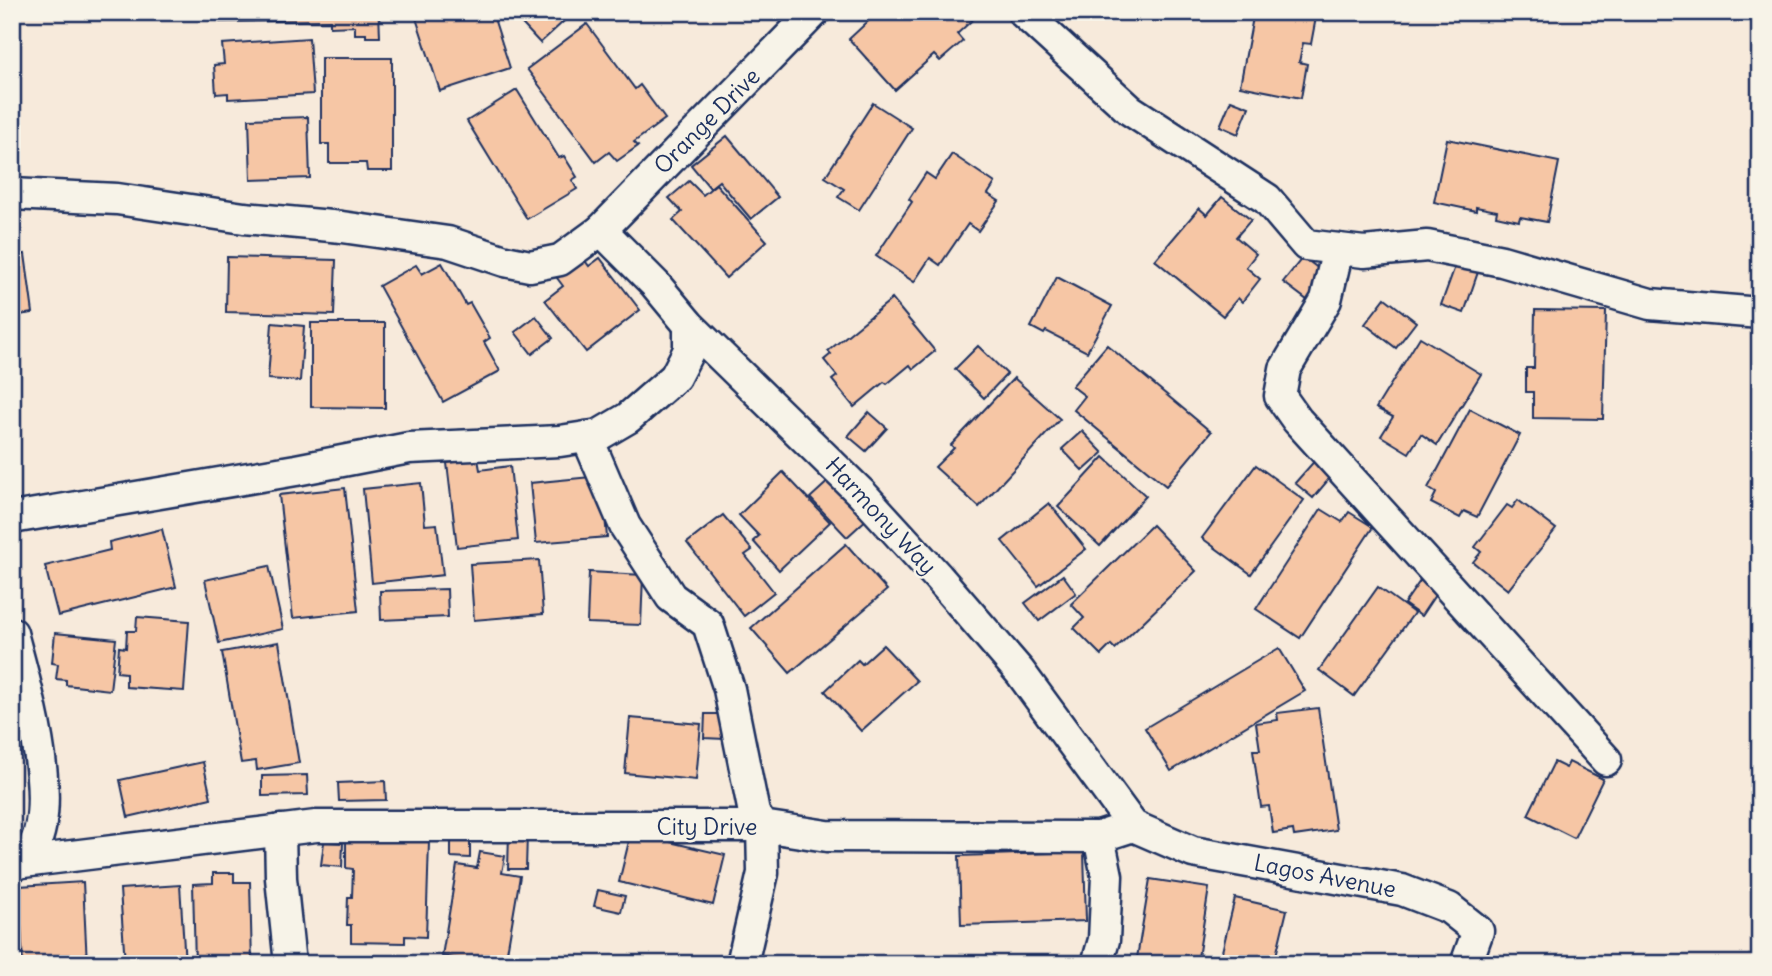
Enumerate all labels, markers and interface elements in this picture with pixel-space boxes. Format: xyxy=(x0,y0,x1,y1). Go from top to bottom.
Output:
street label: Orange Drive xyxy=(647,61,766,180)
street label: Harmony Way xyxy=(820,451,943,580)
street label: City Drive xyxy=(657,812,757,841)
street label: Lagos Avenue xyxy=(1252,848,1399,903)

